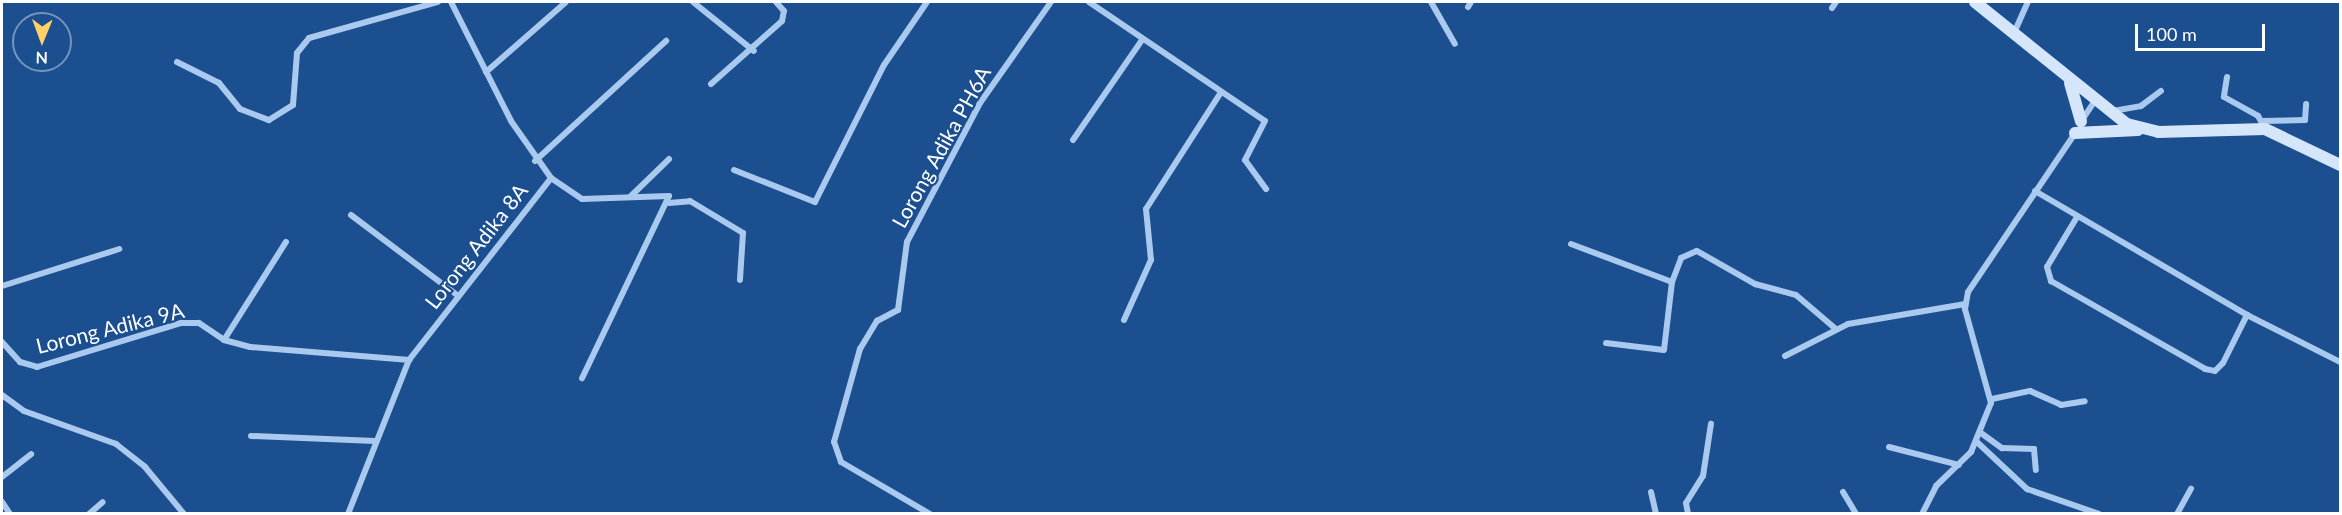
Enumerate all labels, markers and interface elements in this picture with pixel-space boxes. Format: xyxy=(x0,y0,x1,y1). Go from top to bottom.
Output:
north arrow xyxy=(12,12,72,72)
scale bar xyxy=(2138,12,2268,50)
text: 100 m xyxy=(2146,23,2197,45)
text: N xyxy=(35,49,48,68)
street label: Lorong Adika PH6A xyxy=(886,62,996,232)
street label: Lorong Adika 8A xyxy=(419,178,533,314)
street label: Lorong Adika 9A xyxy=(33,297,187,359)

